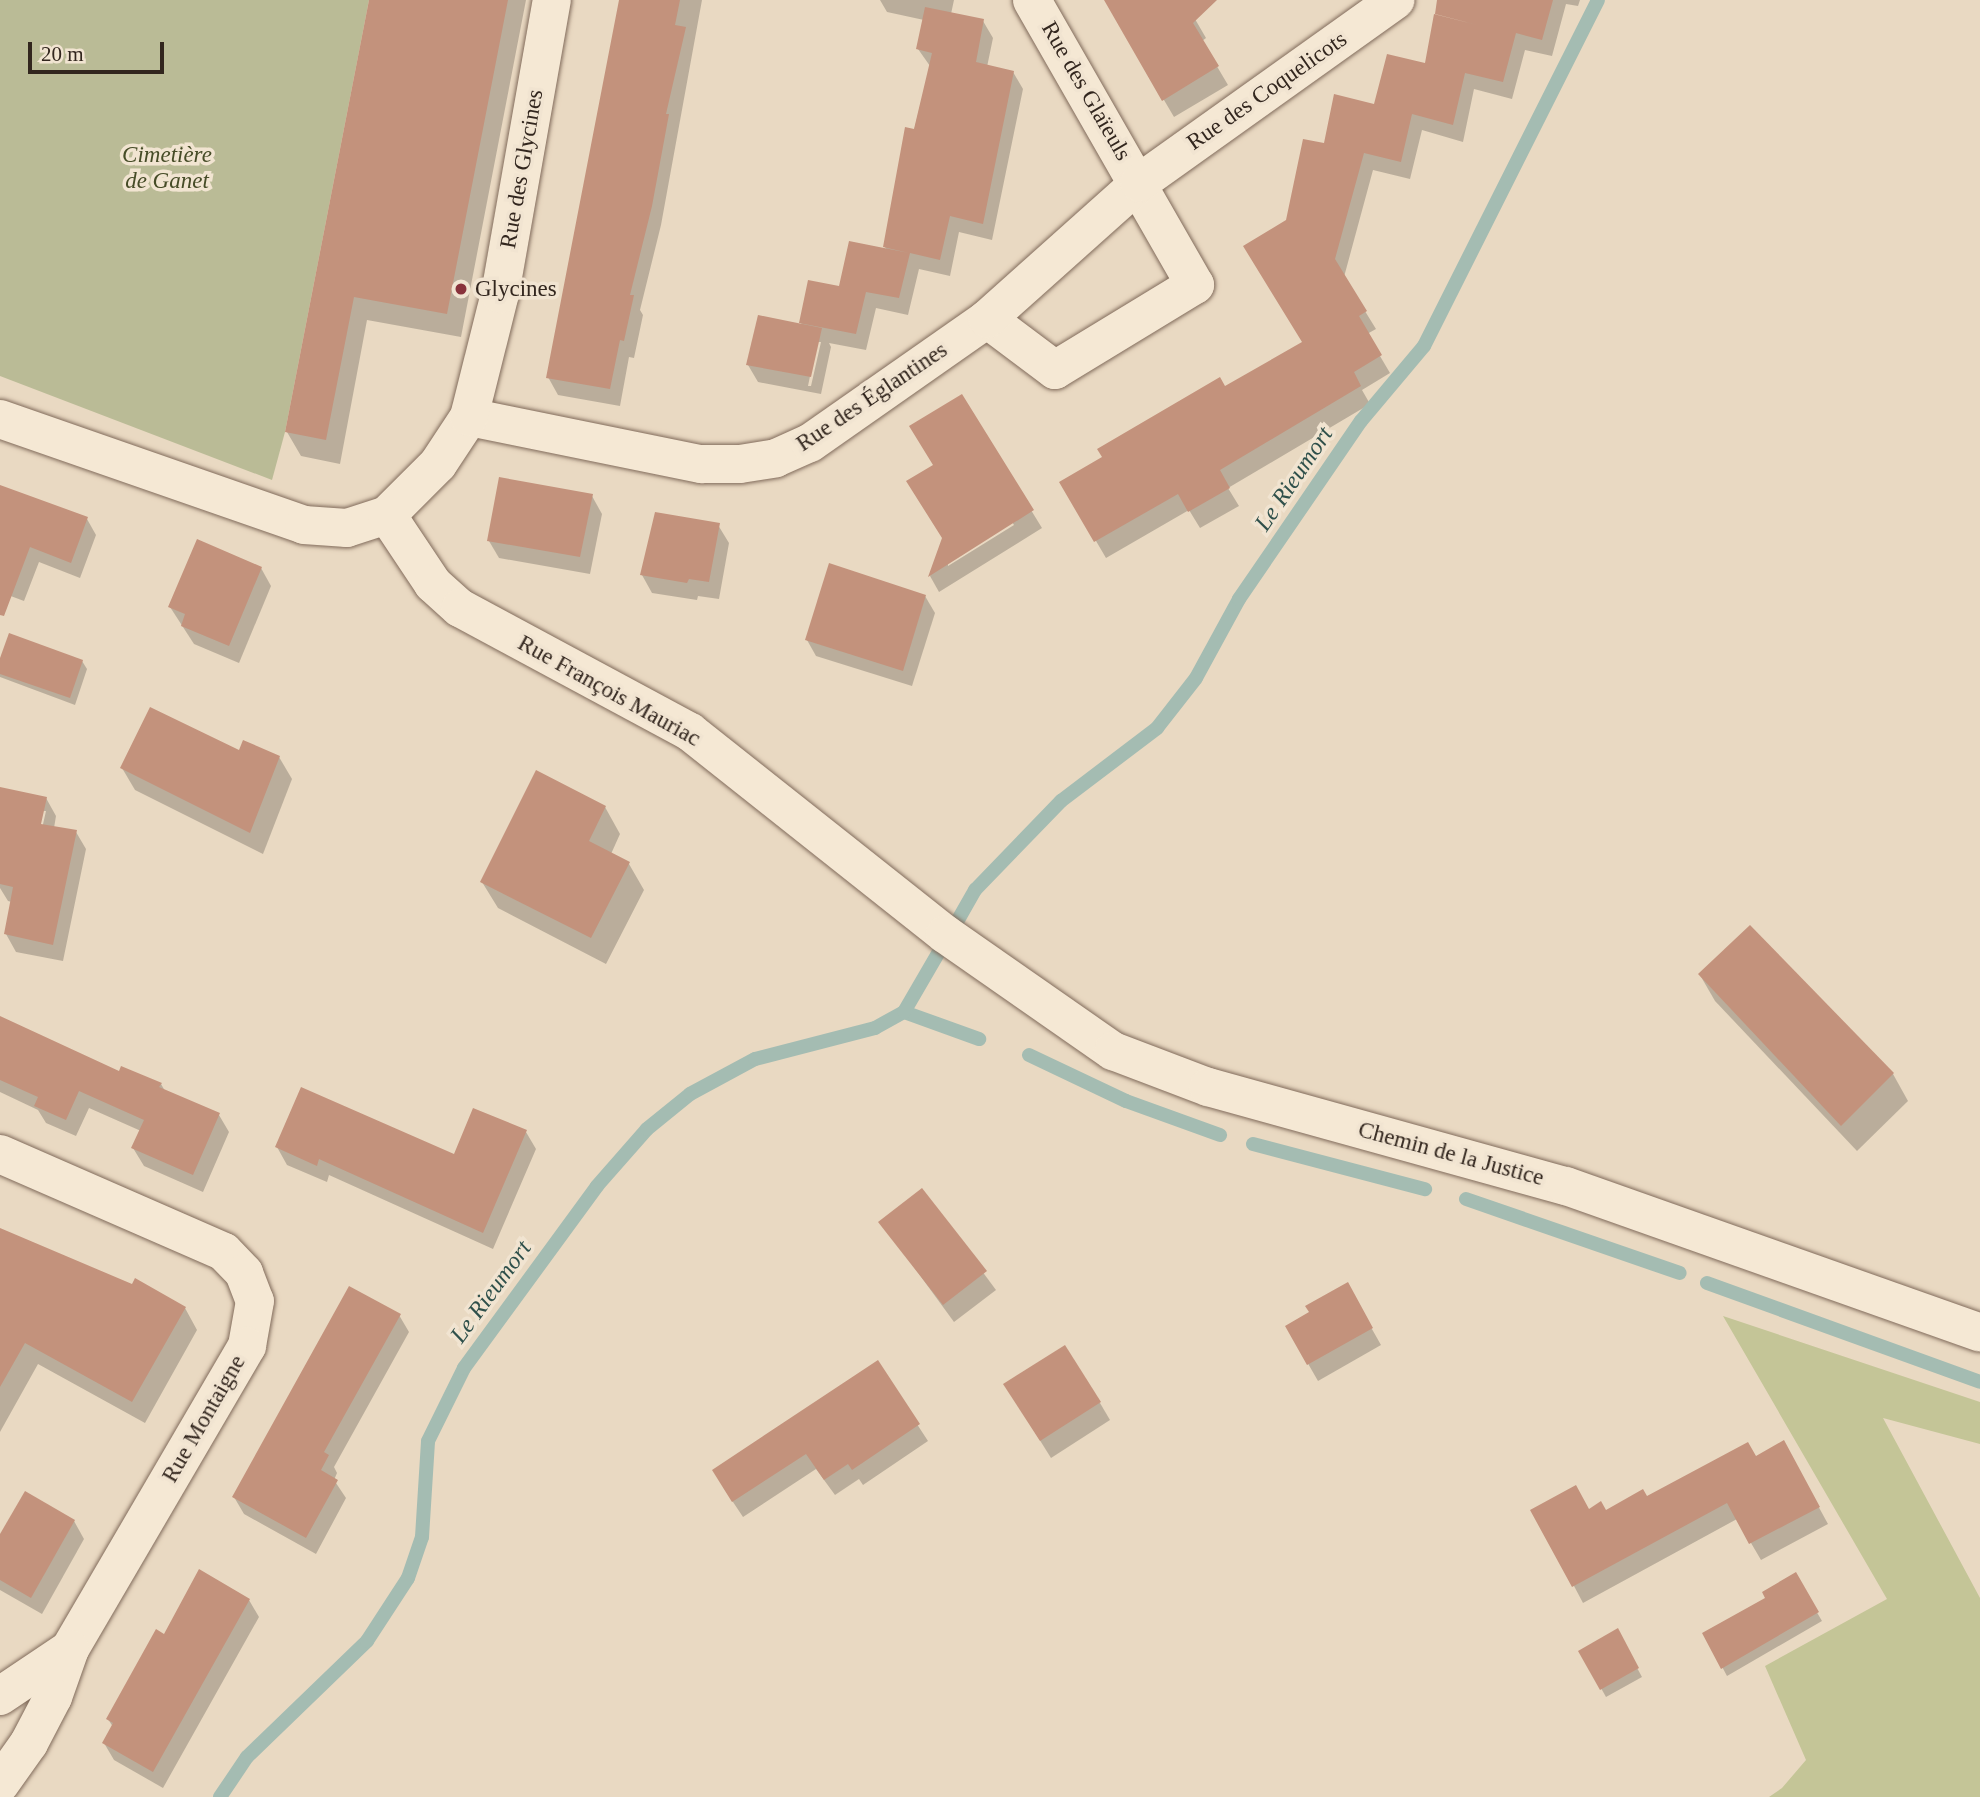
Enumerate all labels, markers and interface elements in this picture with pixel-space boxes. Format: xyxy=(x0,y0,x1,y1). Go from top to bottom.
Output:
street label: Rue des Glaïeuls xyxy=(1035,17,1137,165)
street label: Rue des Coquelicots xyxy=(1182,25,1352,157)
scale bar xyxy=(32,28,168,72)
text: 20 m xyxy=(41,42,84,66)
street label: Rue des Glycines xyxy=(494,87,550,251)
park label: Cimetière de Ganet xyxy=(122,141,212,195)
place label: Glycines xyxy=(475,275,557,303)
marker: Glycines xyxy=(453,281,469,297)
street label: Rue des Églantines xyxy=(791,336,953,458)
water label: Le Rieumort xyxy=(1249,421,1339,537)
street label: Rue François Mauriac xyxy=(513,629,705,753)
street label: Chemin de la Justice xyxy=(1355,1116,1547,1192)
water label: Le Rieumort xyxy=(444,1235,538,1349)
street label: Rue Montaigne xyxy=(156,1350,252,1488)

